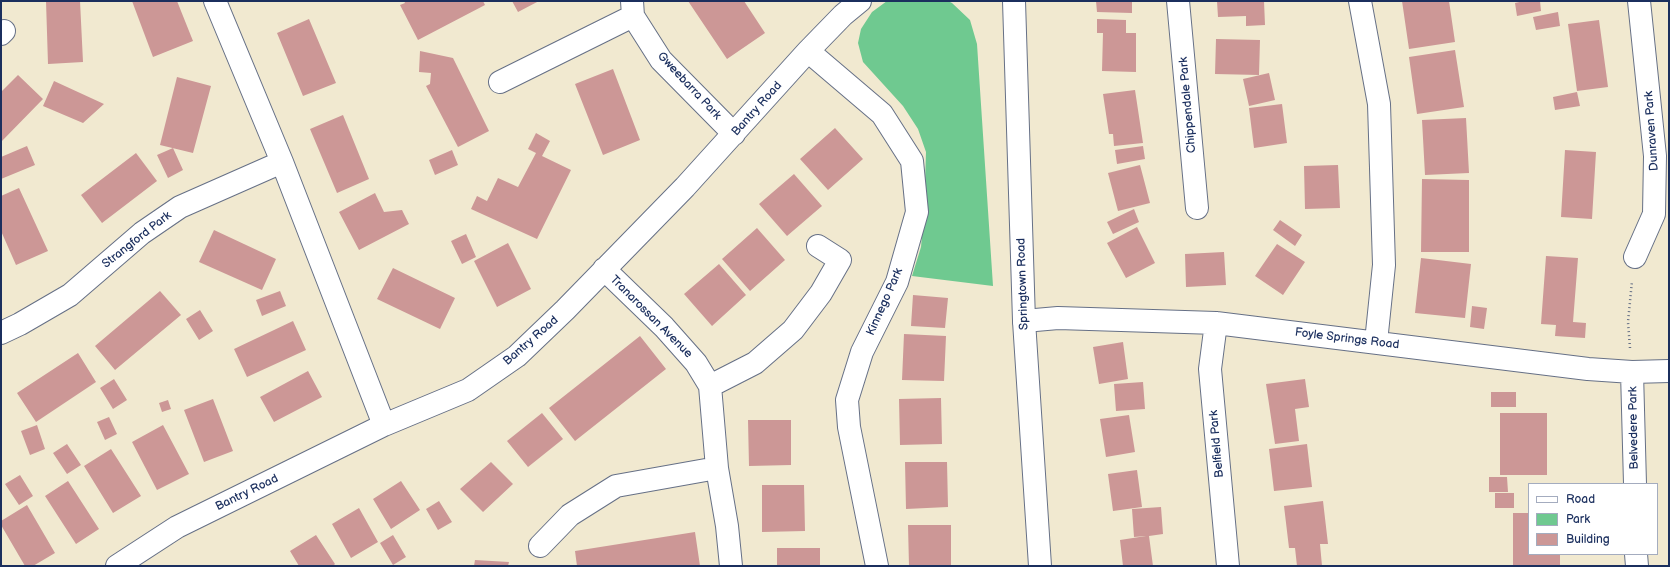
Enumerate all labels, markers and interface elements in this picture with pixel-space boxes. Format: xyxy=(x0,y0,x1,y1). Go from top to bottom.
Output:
street label: Gweebarra Park xyxy=(654,49,724,123)
street label: Chippendale Park xyxy=(1177,56,1199,154)
street label: Bantry Road xyxy=(729,79,785,139)
street label: Dunraven Park xyxy=(1642,91,1662,171)
street label: Strangford Park xyxy=(100,209,174,271)
street label: Springtown Road xyxy=(1014,238,1032,330)
street label: Kinnego Park xyxy=(864,266,906,338)
street label: Tranarossan Avenue xyxy=(607,273,695,361)
street label: Bantry Road xyxy=(501,313,561,369)
street label: Foyle Springs Road xyxy=(1294,325,1400,353)
street label: Belvedere Park xyxy=(1626,386,1642,470)
street label: Belfield Park xyxy=(1207,410,1227,478)
street label: Bantry Road xyxy=(213,472,281,514)
legend xyxy=(1528,483,1658,555)
text: Road xyxy=(1566,492,1595,507)
text: Park xyxy=(1566,512,1590,527)
text: Building xyxy=(1566,532,1610,547)

